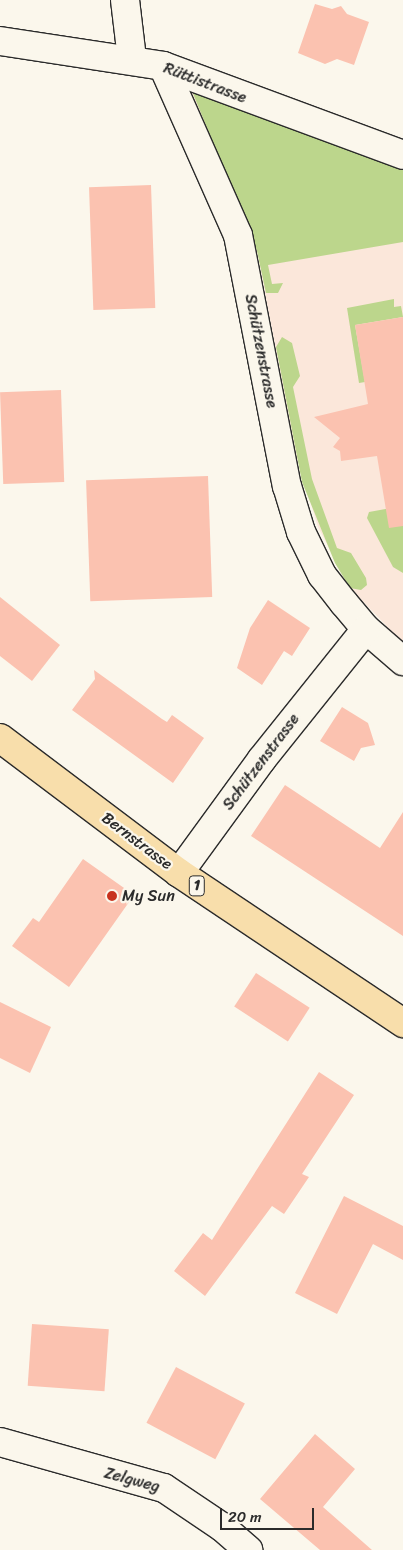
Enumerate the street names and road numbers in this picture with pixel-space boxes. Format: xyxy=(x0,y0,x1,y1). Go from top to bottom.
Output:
street label: Rüttistrasse xyxy=(161,58,249,108)
street label: Schützenstrasse xyxy=(241,292,281,410)
street label: Schützenstrasse xyxy=(219,710,303,814)
street label: Bernstrasse xyxy=(98,808,176,874)
road number: 1 xyxy=(188,874,206,898)
street label: Zelgweg xyxy=(102,1463,162,1497)

